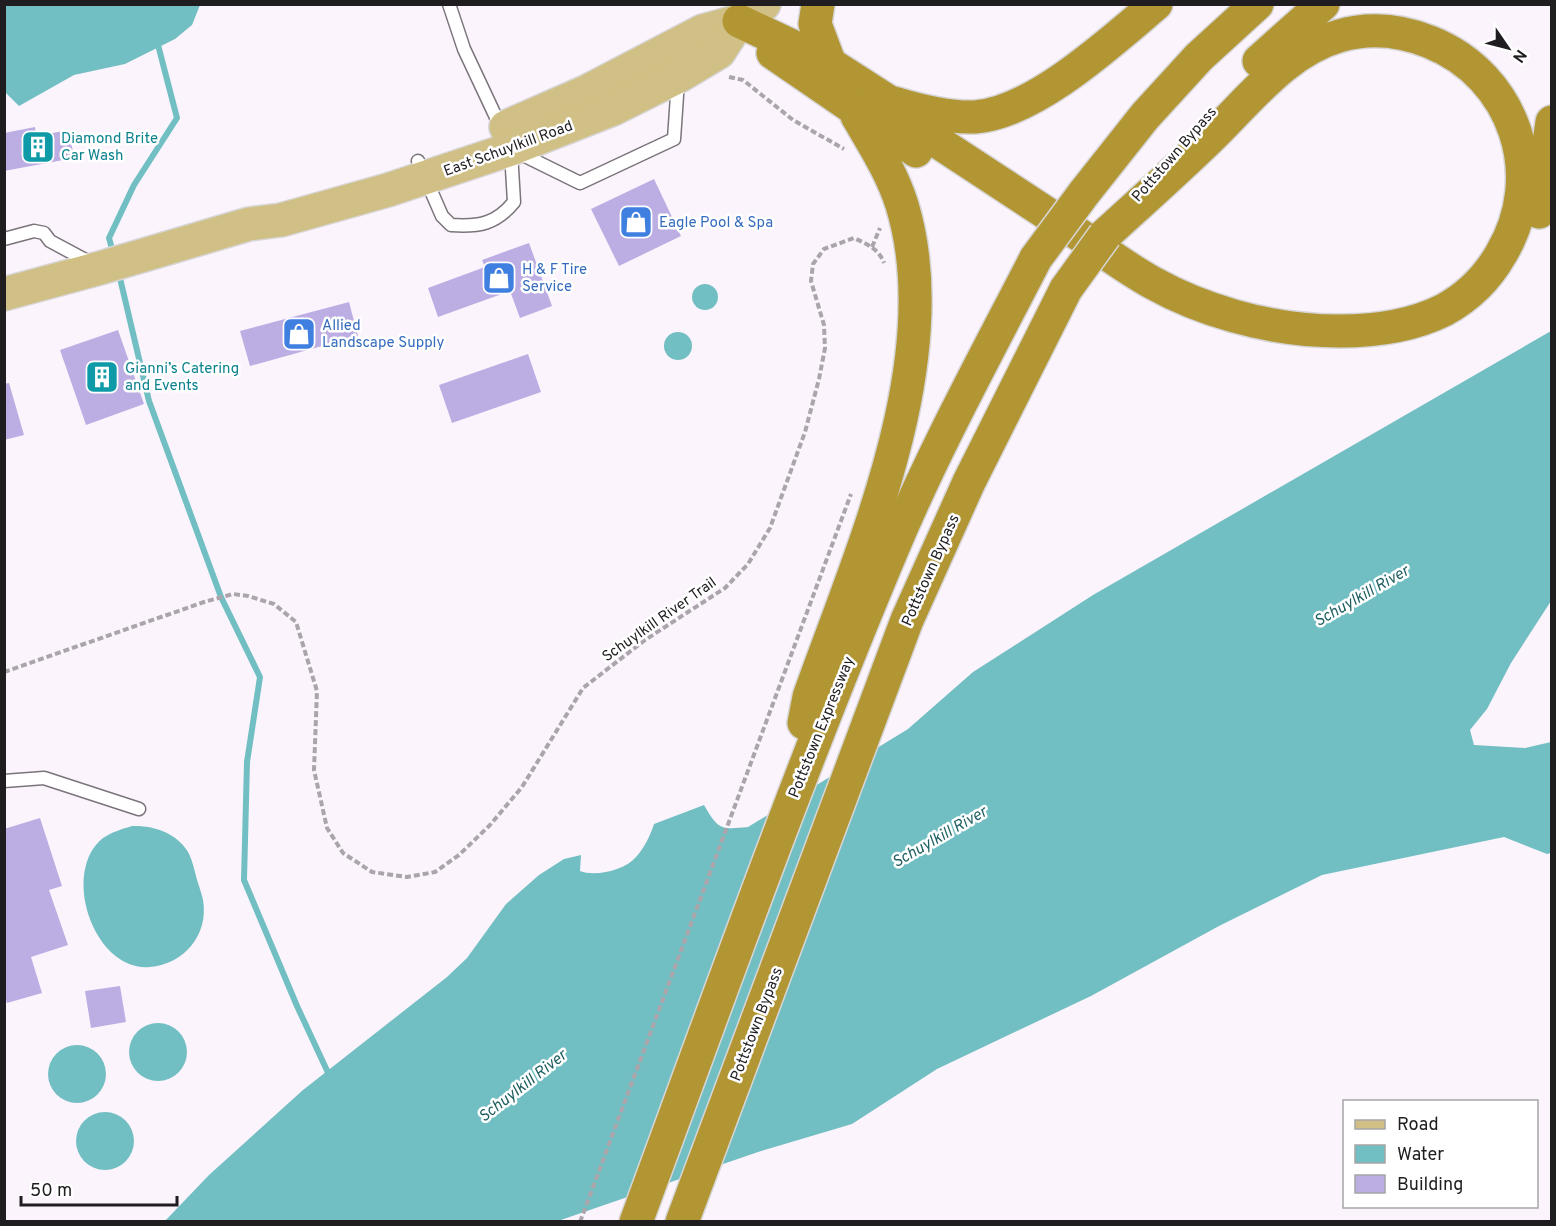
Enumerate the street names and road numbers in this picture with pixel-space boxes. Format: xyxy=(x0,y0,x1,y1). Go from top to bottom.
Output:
street label: Pottstown Bypass xyxy=(1129,103,1222,207)
street label: East Schuylkill Road xyxy=(441,117,576,182)
street label: Pottstown Bypass xyxy=(898,512,964,629)
street label: Schuylkill River Trail xyxy=(599,574,721,667)
street label: Pottstown Expressway xyxy=(785,654,859,801)
street label: Pottstown Bypass xyxy=(727,965,788,1084)

